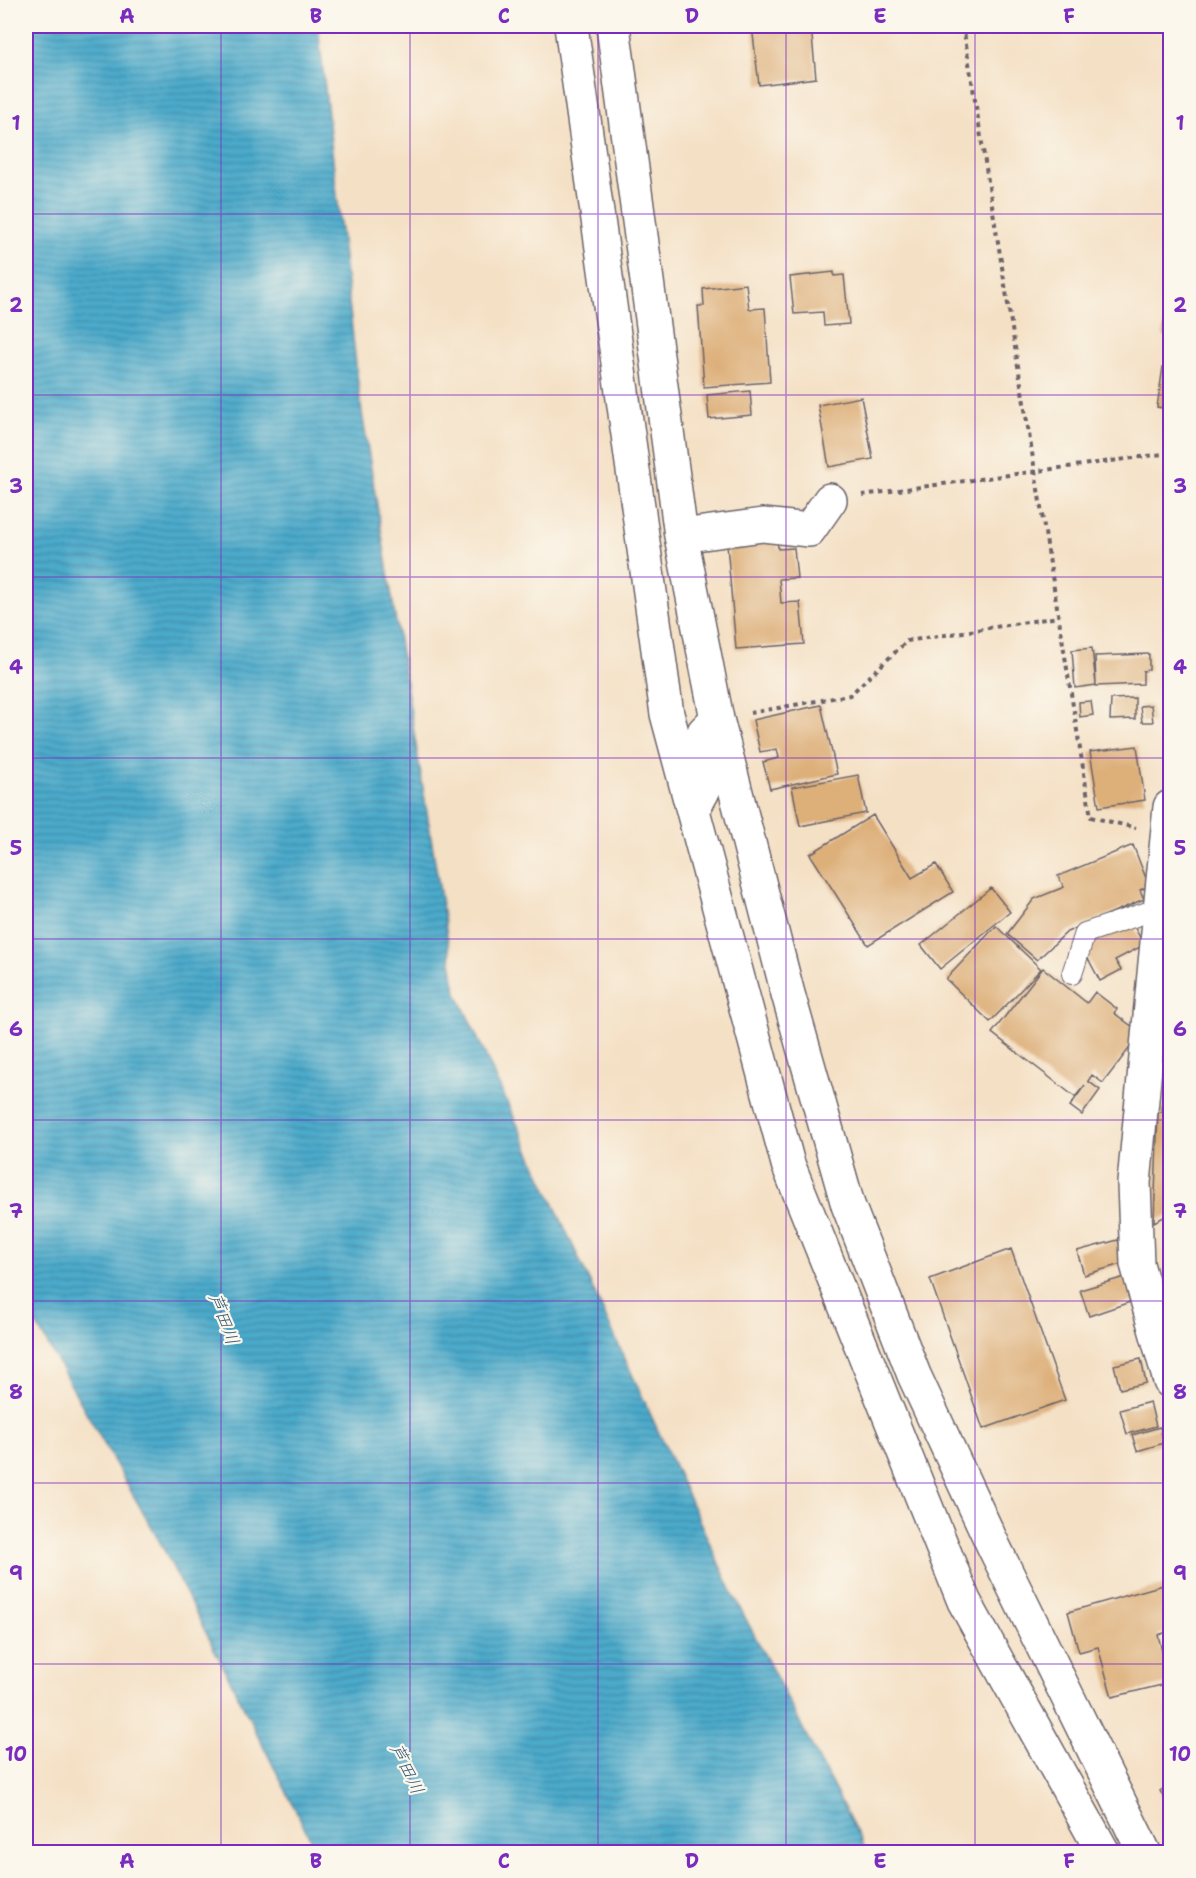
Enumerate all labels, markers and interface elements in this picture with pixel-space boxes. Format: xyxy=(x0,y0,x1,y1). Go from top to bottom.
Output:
text: A xyxy=(119,3,135,29)
text: B xyxy=(310,3,322,29)
text: C xyxy=(498,3,510,29)
text: D xyxy=(685,3,699,29)
text: E xyxy=(873,3,887,29)
text: F xyxy=(1063,3,1075,29)
text: 1 xyxy=(11,110,21,136)
text: 1 xyxy=(1175,110,1185,136)
text: 2 xyxy=(9,292,23,318)
text: 2 xyxy=(1173,292,1187,318)
text: 3 xyxy=(9,473,23,499)
text: 3 xyxy=(1173,473,1187,499)
text: 4 xyxy=(9,654,23,680)
text: 4 xyxy=(1173,654,1187,680)
text: 5 xyxy=(10,835,22,861)
text: 5 xyxy=(1174,835,1186,861)
text: 6 xyxy=(9,1016,23,1042)
text: 6 xyxy=(1173,1016,1187,1042)
text: 7 xyxy=(9,1198,23,1224)
text: 7 xyxy=(1173,1198,1187,1224)
water label: 芦田川 xyxy=(203,1289,245,1349)
text: 8 xyxy=(9,1379,23,1405)
text: 8 xyxy=(1173,1379,1187,1405)
text: 9 xyxy=(9,1560,23,1586)
text: 9 xyxy=(1173,1560,1187,1586)
water label: 芦田川 xyxy=(384,1739,430,1799)
text: 10 xyxy=(5,1741,27,1767)
text: 10 xyxy=(1169,1741,1191,1767)
text: A xyxy=(119,1848,135,1874)
text: B xyxy=(310,1848,322,1874)
text: C xyxy=(498,1848,510,1874)
text: D xyxy=(685,1848,699,1874)
text: E xyxy=(873,1848,887,1874)
text: F xyxy=(1063,1848,1075,1874)

